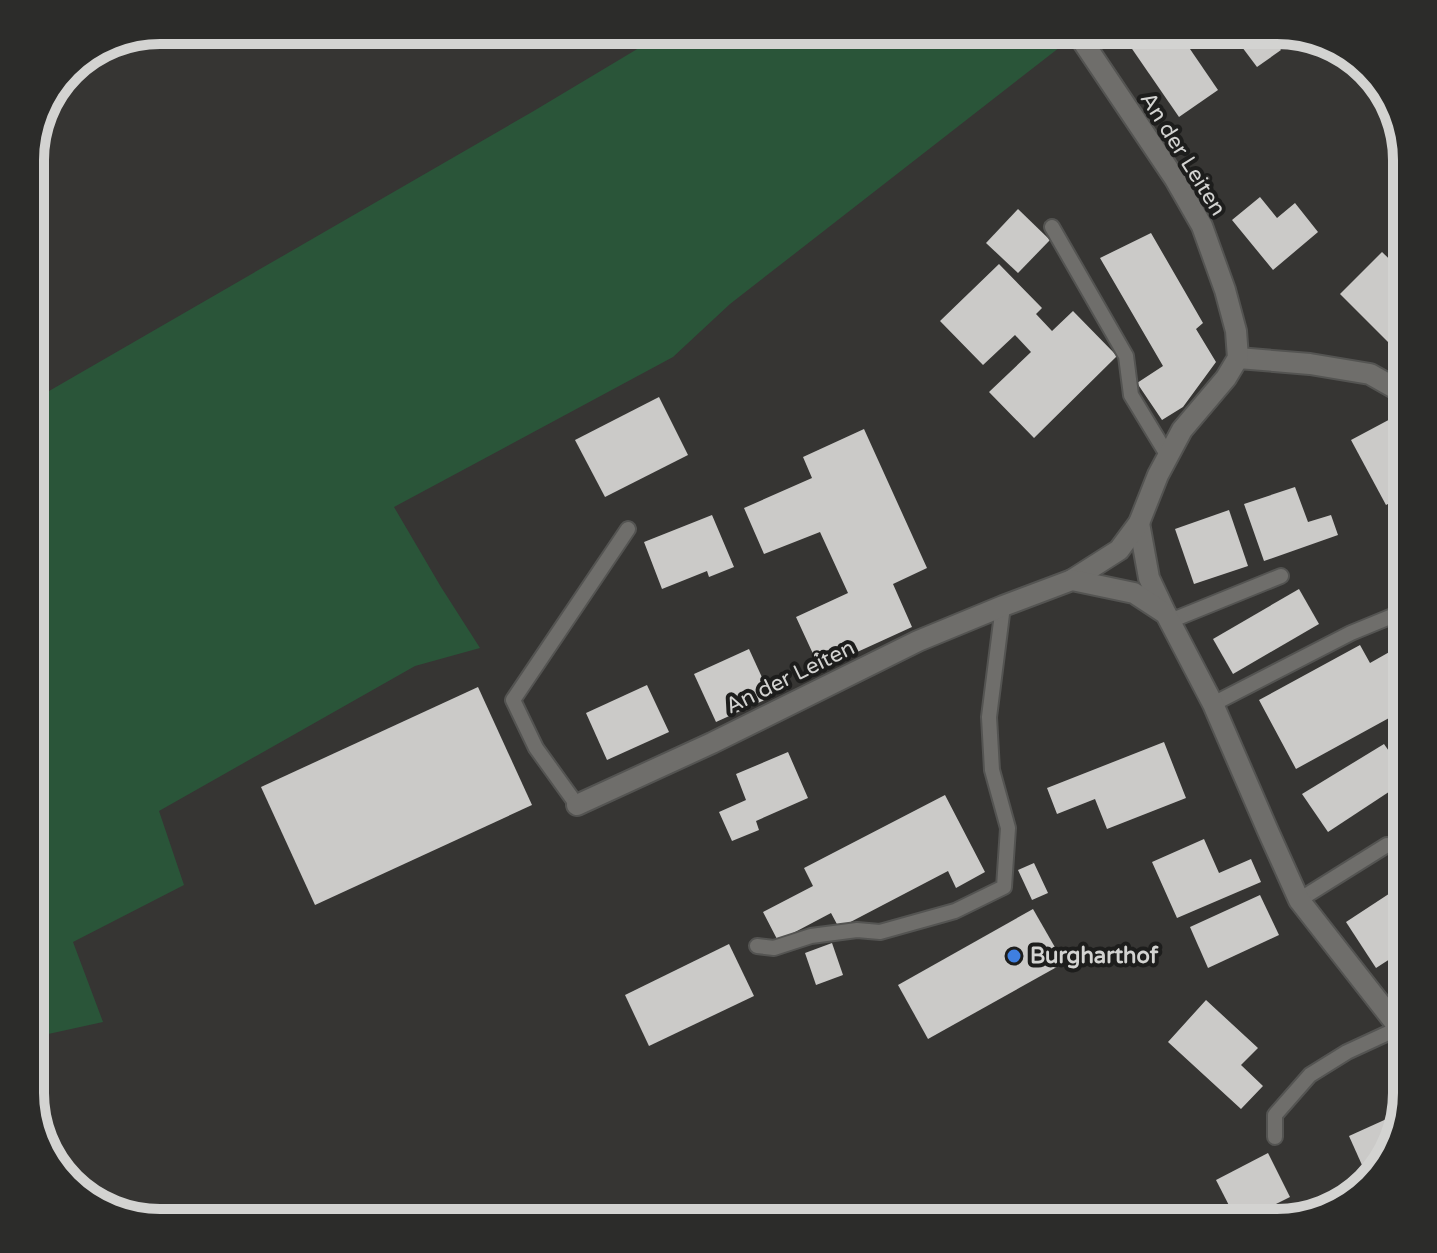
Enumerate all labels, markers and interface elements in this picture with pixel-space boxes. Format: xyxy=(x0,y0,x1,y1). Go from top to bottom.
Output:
street label: An der Leiten xyxy=(1135,87,1231,221)
street label: An der Leiten xyxy=(721,634,859,720)
place label: Burgharthof xyxy=(1030,943,1159,969)
marker: Burgharthof xyxy=(1005,947,1023,965)

